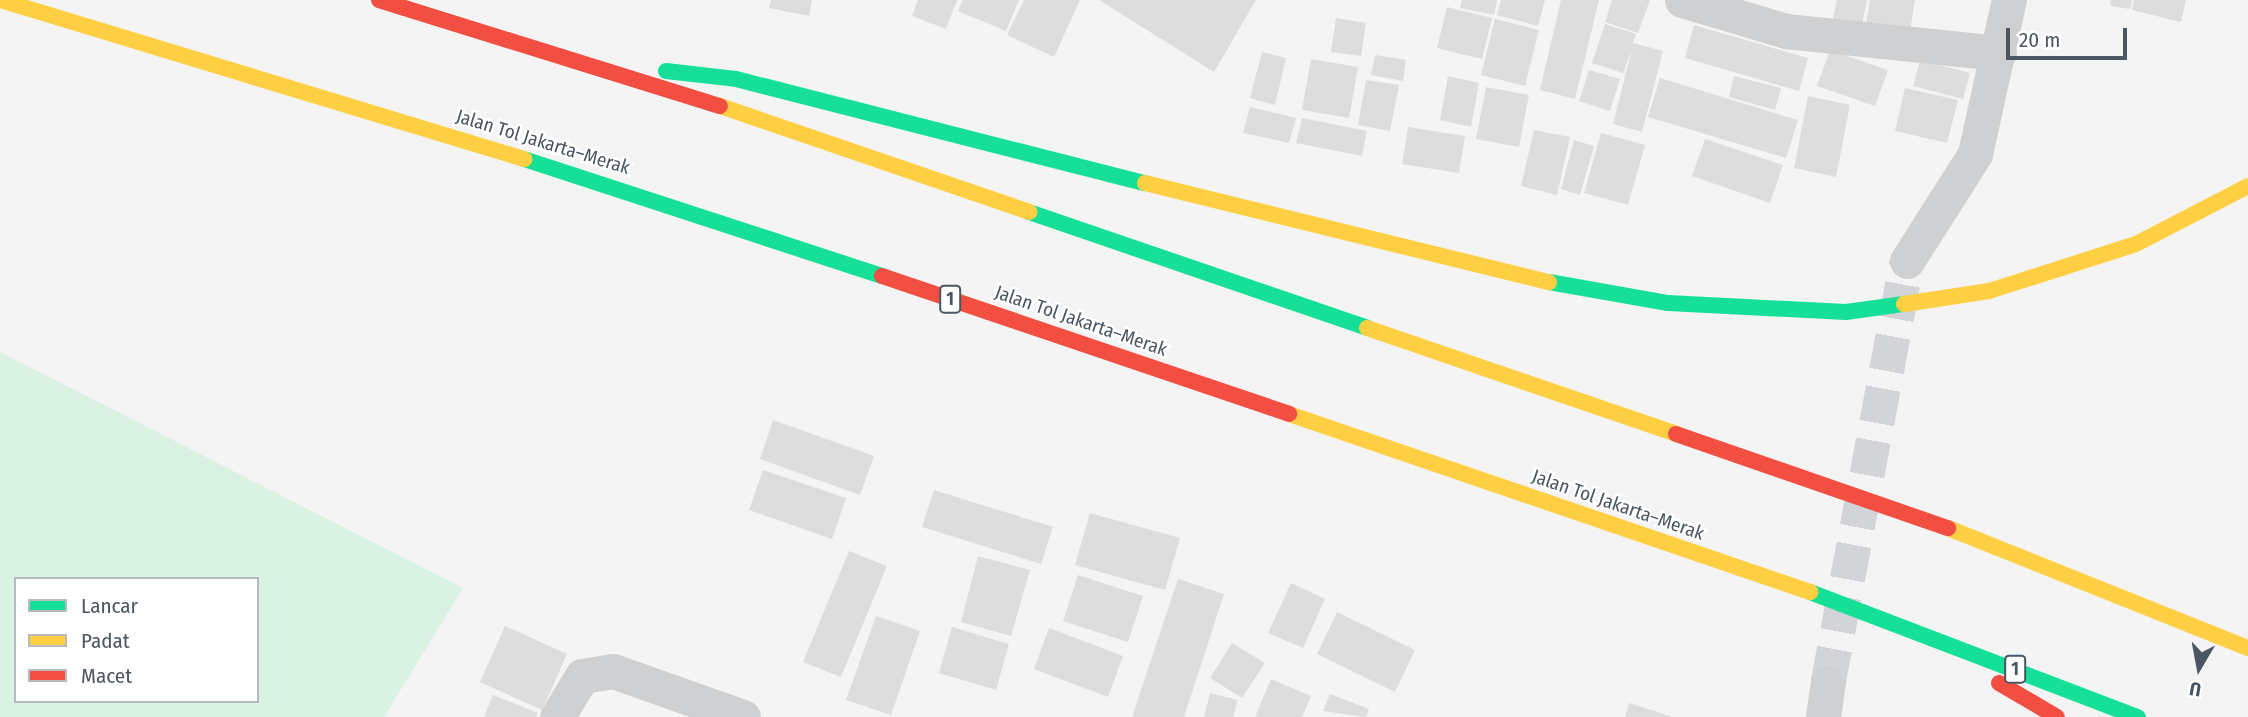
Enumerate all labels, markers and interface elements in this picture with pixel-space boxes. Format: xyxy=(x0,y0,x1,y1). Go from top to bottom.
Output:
scale bar xyxy=(2010,14,2131,58)
text: 20 m xyxy=(2019,27,2060,53)
street label: Jalan Tol Jakarta–Merak xyxy=(453,105,633,179)
street label: Jalan Tol Jakarta–Merak xyxy=(992,281,1170,361)
road number: 1 xyxy=(938,284,962,314)
street label: Jalan Tol Jakarta–Merak xyxy=(1529,465,1707,545)
legend xyxy=(14,577,259,703)
text: Lancar xyxy=(81,593,138,619)
text: Padat xyxy=(81,628,130,654)
north arrow xyxy=(2164,633,2234,703)
road number: 1 xyxy=(2003,654,2027,684)
text: Macet xyxy=(81,663,132,689)
text: U xyxy=(2188,677,2203,701)

